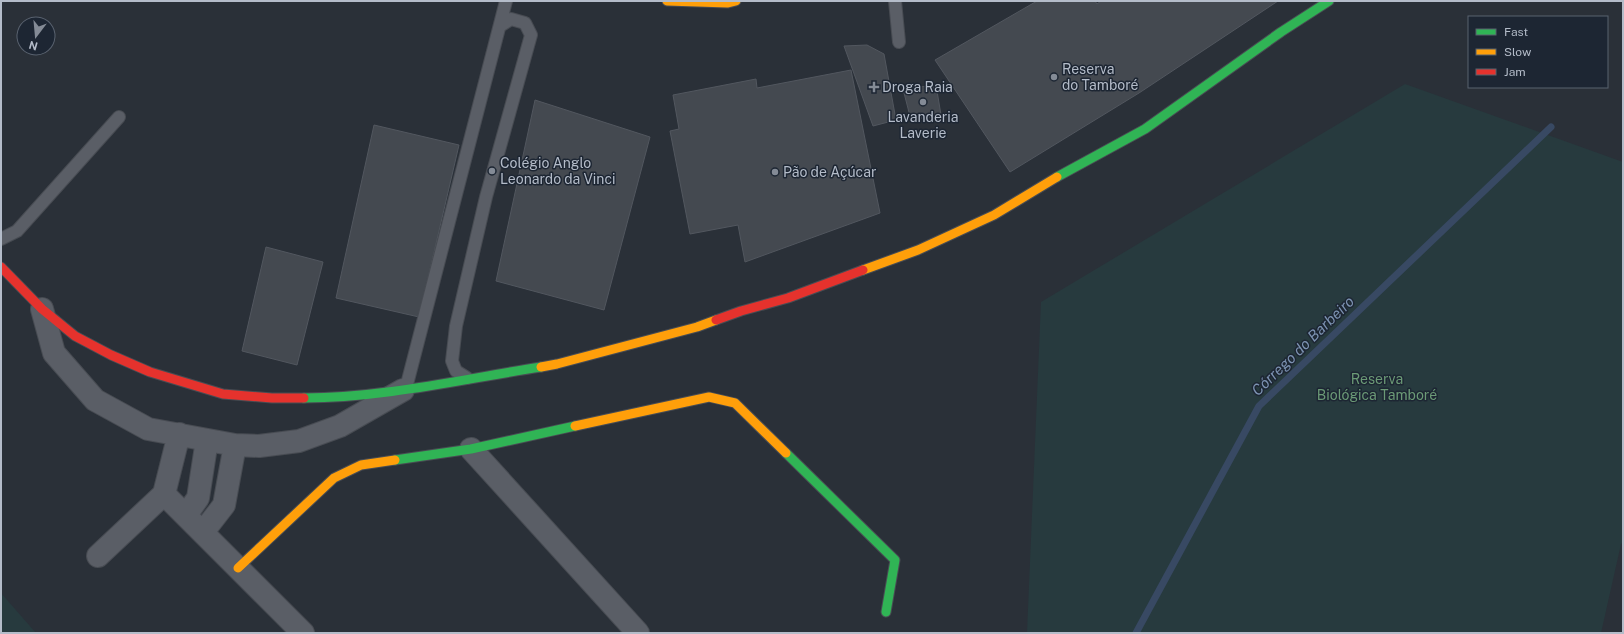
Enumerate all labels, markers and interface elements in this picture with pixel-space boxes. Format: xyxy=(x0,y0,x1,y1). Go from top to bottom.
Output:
north arrow xyxy=(16,16,56,56)
legend xyxy=(1468,16,1608,88)
text: Fast xyxy=(1504,25,1529,39)
text: N xyxy=(27,39,39,53)
text: Slow xyxy=(1504,45,1532,59)
place label: Reserva do Tamboré xyxy=(1062,61,1139,93)
text: Jam xyxy=(1504,65,1526,79)
marker: Reserva do Tamboré xyxy=(1049,72,1059,82)
place label: Droga Raia xyxy=(882,79,953,95)
marker: Droga Raia xyxy=(869,82,879,92)
marker: Lavanderia Laverie xyxy=(918,97,928,107)
place label: Lavanderia Laverie xyxy=(887,109,959,141)
place label: Colégio Anglo Leonardo da Vinci xyxy=(500,155,615,187)
place label: Pão de Açúcar xyxy=(783,164,876,180)
marker: Colégio Anglo Leonardo da Vinci xyxy=(487,166,497,176)
marker: Pão de Açúcar xyxy=(770,167,780,177)
water label: Córrego do Barbeiro xyxy=(1248,292,1357,399)
park label: Reserva Biológica Tamboré xyxy=(1317,371,1437,403)

